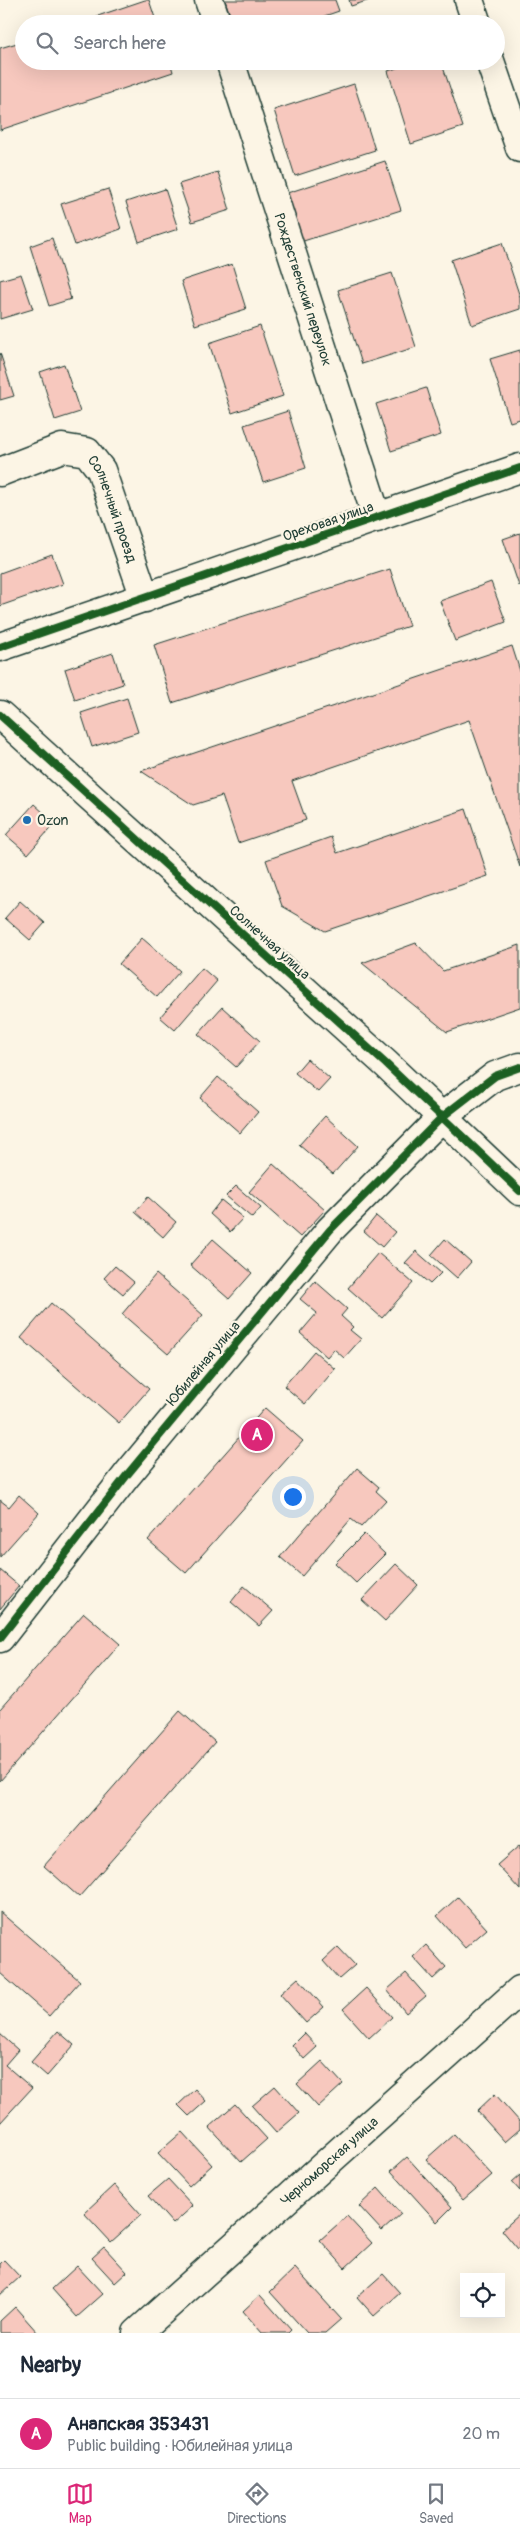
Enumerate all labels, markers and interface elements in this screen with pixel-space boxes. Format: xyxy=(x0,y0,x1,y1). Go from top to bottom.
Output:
search box xyxy=(15,15,505,70)
icon: search xyxy=(33,29,61,57)
text: Search here xyxy=(73,31,166,55)
street label: Рождественский переулок xyxy=(271,211,336,368)
street label: Солнечный проезд xyxy=(84,452,140,565)
street label: Ореховая улица xyxy=(281,498,376,545)
place label: Ozon xyxy=(37,812,69,829)
marker: Ozon xyxy=(21,814,33,826)
street label: Солнечная улица xyxy=(226,902,313,983)
street label: Юбилейная улица xyxy=(163,1318,244,1409)
pin: A xyxy=(241,1416,273,1454)
your location xyxy=(280,1484,306,1510)
street label: Черноморская улица xyxy=(277,2113,382,2209)
map controls xyxy=(460,2273,505,2318)
button: locate xyxy=(460,2273,505,2318)
text: Nearby xyxy=(20,2352,81,2379)
text: Анапская 353431 xyxy=(67,2412,209,2436)
text: A xyxy=(31,2424,41,2444)
text: 20 m xyxy=(462,2424,500,2444)
text: Public building · Юбилейная улица xyxy=(67,2436,293,2456)
tab: Map xyxy=(66,2480,94,2527)
tab: Directions xyxy=(227,2480,286,2527)
tab: Saved xyxy=(419,2480,454,2527)

